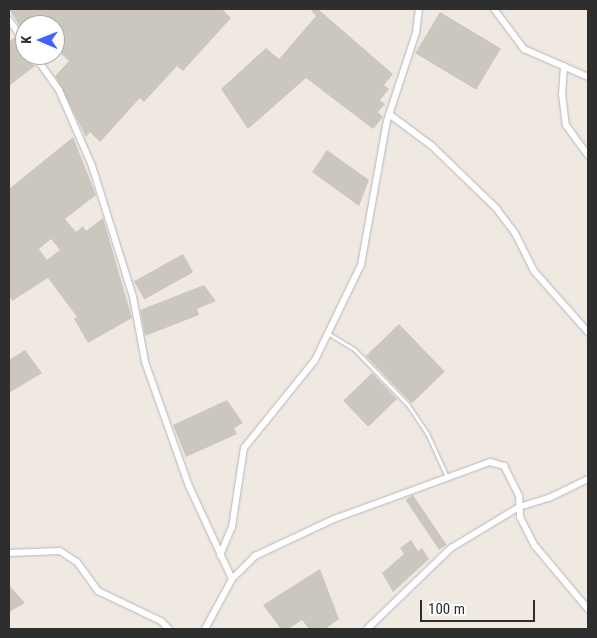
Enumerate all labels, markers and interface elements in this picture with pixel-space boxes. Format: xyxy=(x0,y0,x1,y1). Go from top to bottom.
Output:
north arrow xyxy=(15,15,65,65)
text: K xyxy=(18,36,34,44)
scale bar xyxy=(422,590,537,622)
text: 100 m xyxy=(428,600,465,618)

